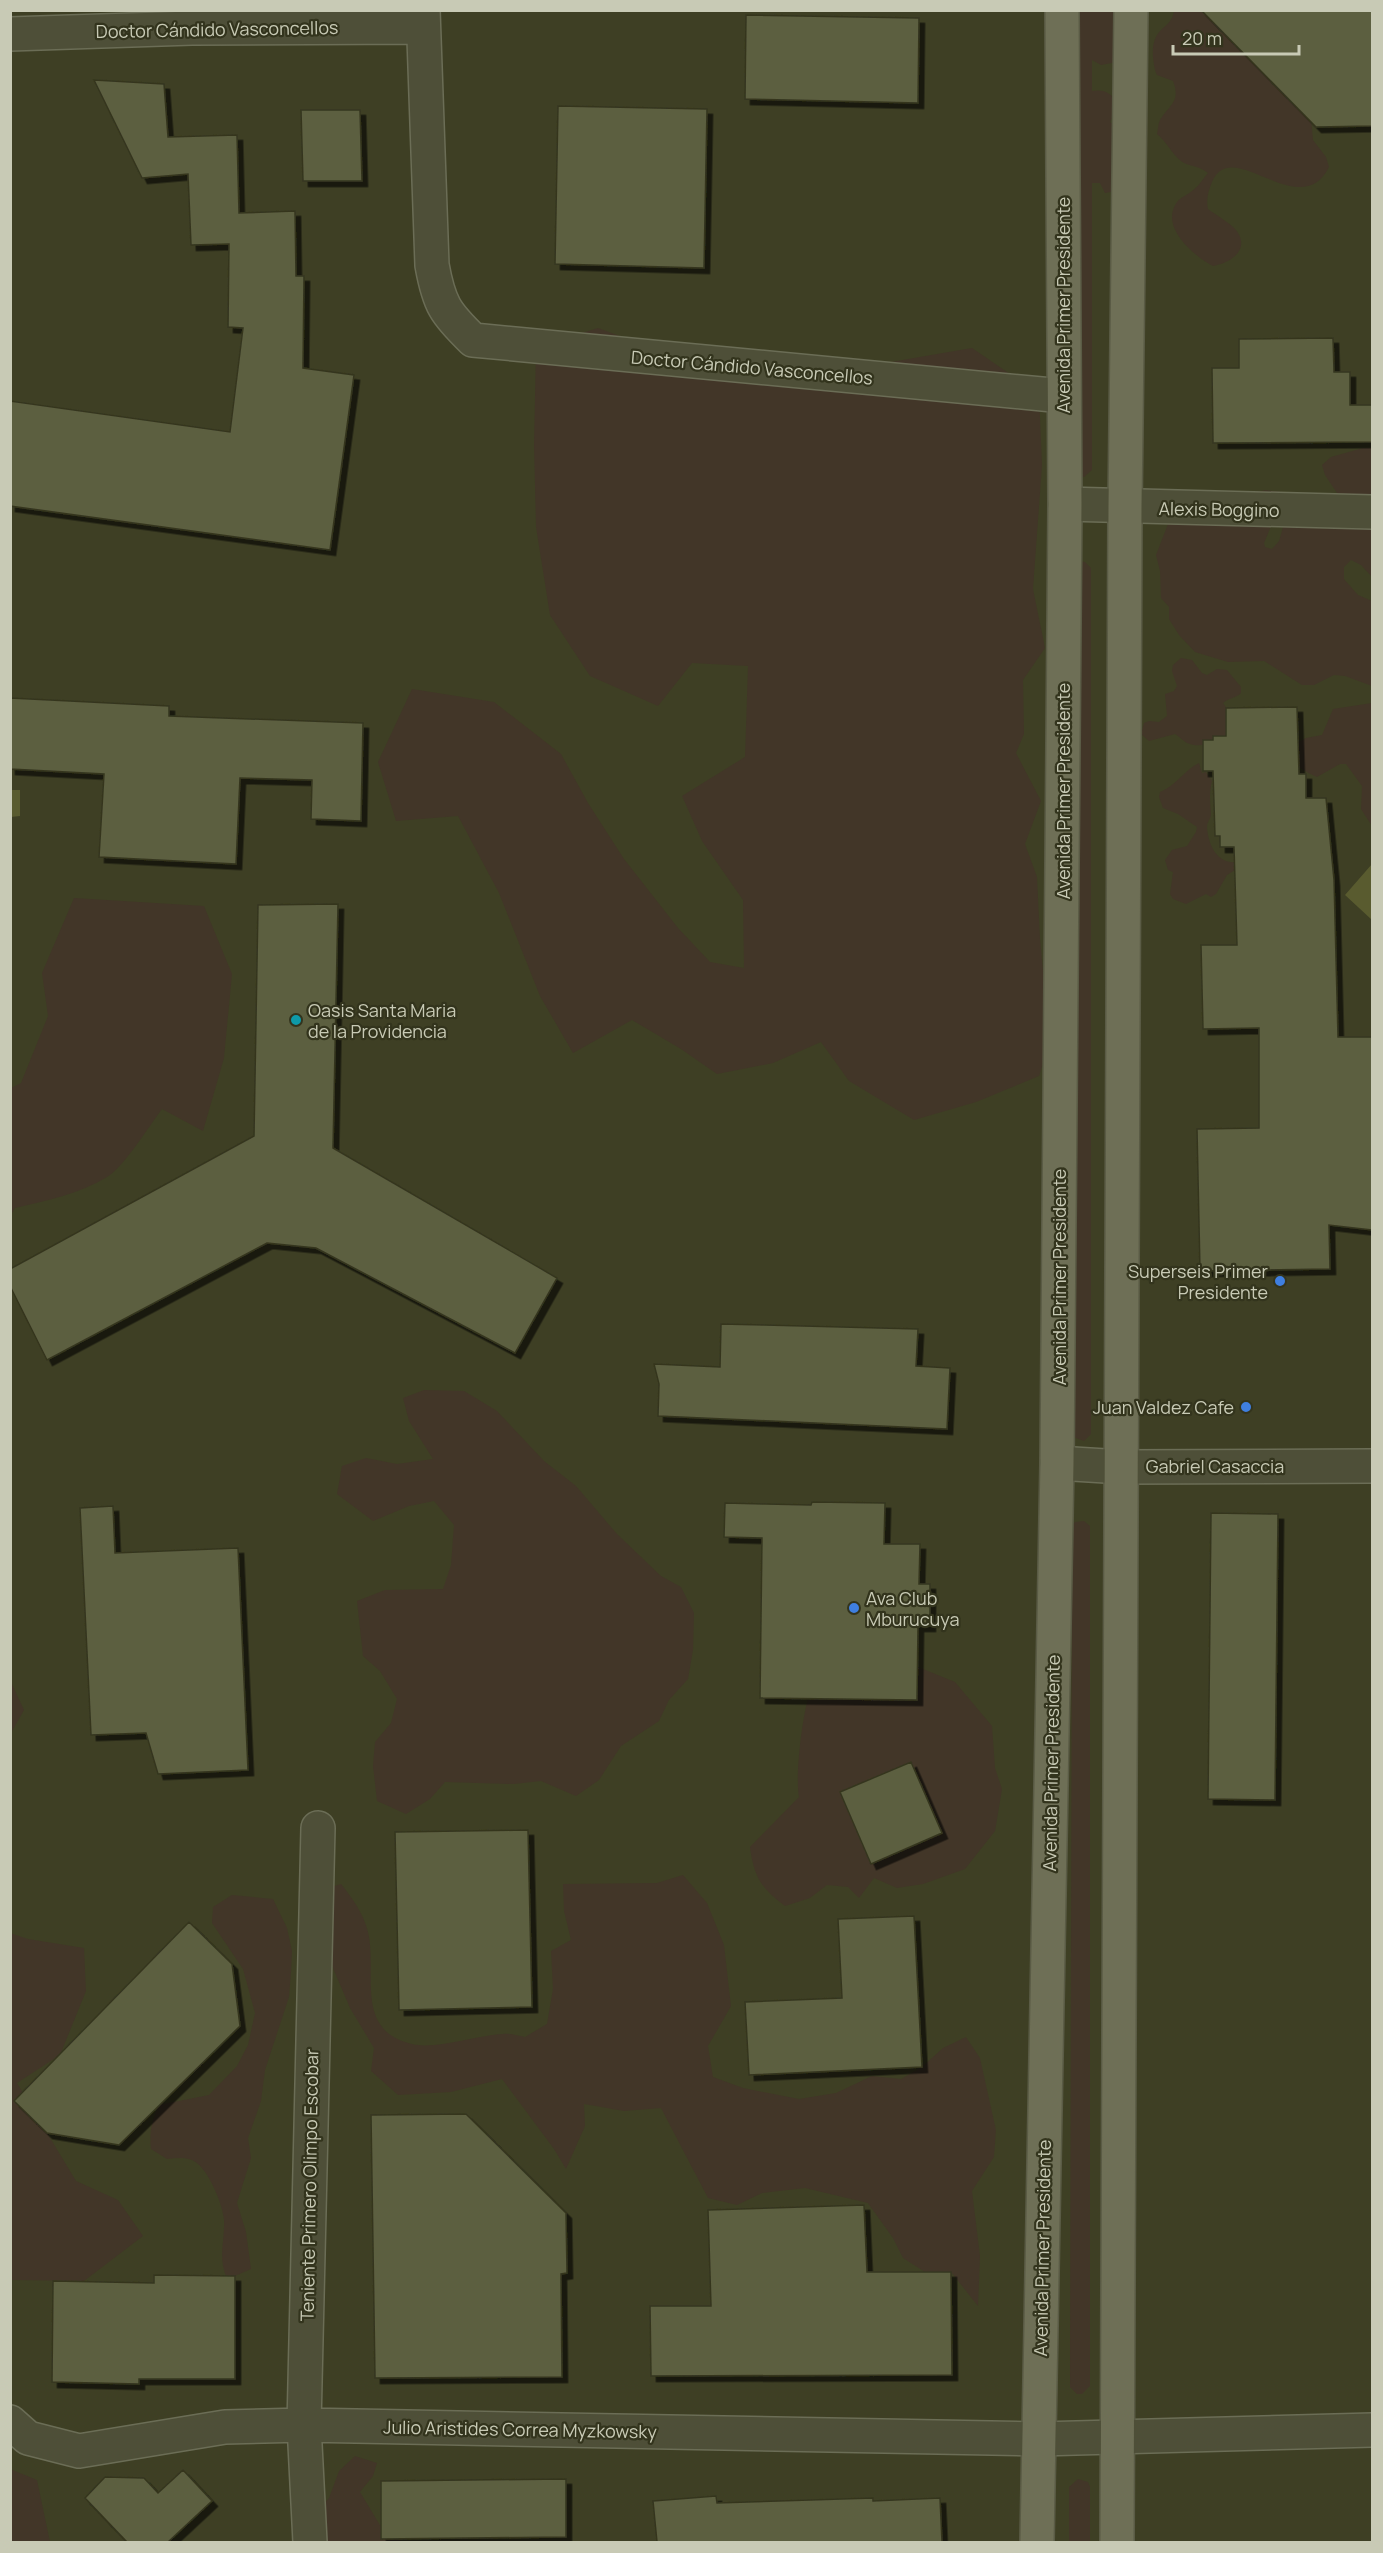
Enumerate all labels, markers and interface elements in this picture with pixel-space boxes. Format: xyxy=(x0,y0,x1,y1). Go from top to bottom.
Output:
street label: Doctor Cándido Vasconcellos xyxy=(95,15,339,43)
scale bar xyxy=(1173,18,1299,56)
text: 20 m xyxy=(1182,26,1222,50)
street label: Avenida Primer Presidente xyxy=(1051,197,1075,413)
street label: Doctor Cándido Vasconcellos xyxy=(630,344,874,390)
street label: Alexis Boggino xyxy=(1158,496,1280,522)
street label: Avenida Primer Presidente xyxy=(1051,683,1075,899)
place label: Oasis Santa Maria de la Providencia xyxy=(308,998,456,1043)
marker: Oasis Santa Maria de la Providencia xyxy=(289,1013,303,1027)
street label: Avenida Primer Presidente xyxy=(1047,1169,1071,1385)
place label: Superseis Primer Presidente xyxy=(1128,1259,1268,1304)
marker: Superseis Primer Presidente xyxy=(1273,1274,1287,1288)
place label: Juan Valdez Cafe xyxy=(1093,1395,1234,1419)
marker: Juan Valdez Cafe xyxy=(1239,1400,1253,1414)
street label: Gabriel Casaccia xyxy=(1146,1454,1284,1478)
place label: Ava Club Mburucuya xyxy=(866,1586,959,1631)
marker: Ava Club Mburucuya xyxy=(847,1601,861,1615)
street label: Avenida Primer Presidente xyxy=(1037,1655,1065,1871)
street label: Teniente Primero Olimpo Escobar xyxy=(295,2048,323,2322)
street label: Avenida Primer Presidente xyxy=(1028,2140,1056,2356)
street label: Julio Aristides Correa Myzkowsky xyxy=(383,2415,658,2443)

